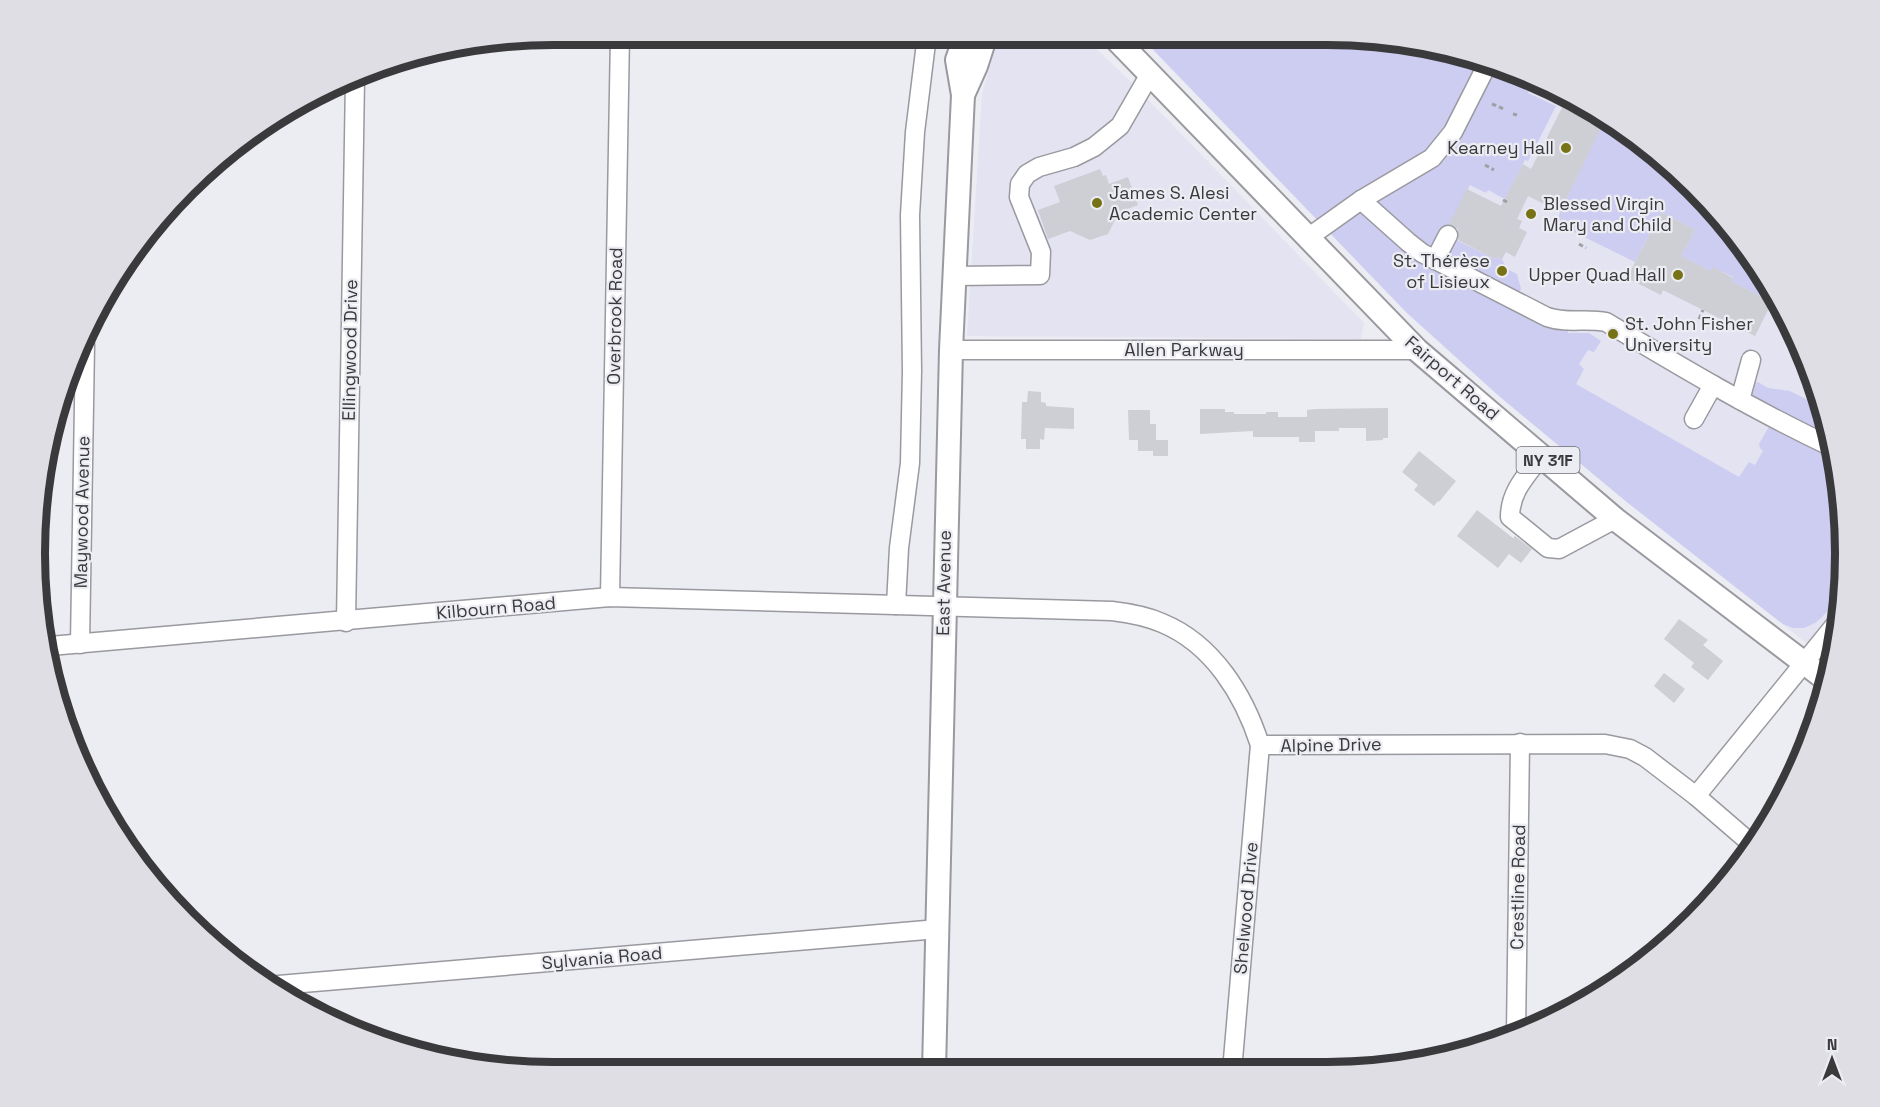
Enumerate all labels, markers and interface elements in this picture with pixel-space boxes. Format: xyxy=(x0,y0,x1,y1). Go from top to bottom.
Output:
place label: Kearney Hall xyxy=(1447,136,1554,159)
marker: Kearney Hall xyxy=(1559,141,1573,155)
place label: James S. Alesi Academic Center xyxy=(1109,181,1257,225)
place label: Blessed Virgin Mary and Child xyxy=(1543,192,1672,236)
marker: James S. Alesi Academic Center xyxy=(1090,196,1104,210)
marker: Blessed Virgin Mary and Child xyxy=(1524,207,1538,221)
street label: Overbrook Road xyxy=(602,247,627,385)
place label: St. Thérèse of Lisieux xyxy=(1393,249,1490,293)
place label: Upper Quad Hall xyxy=(1528,263,1666,286)
marker: St. Thérèse of Lisieux xyxy=(1495,264,1509,278)
marker: Upper Quad Hall xyxy=(1671,268,1685,282)
street label: Ellingwood Drive xyxy=(337,279,362,421)
place label: St. John Fisher University xyxy=(1625,312,1753,356)
marker: St. John Fisher University xyxy=(1606,327,1620,341)
street label: Fairport Road xyxy=(1400,330,1504,425)
street label: Allen Parkway xyxy=(1124,338,1244,361)
street label: Maywood Avenue xyxy=(69,435,94,589)
road number: NY 31F xyxy=(1516,447,1580,473)
street label: East Avenue xyxy=(931,530,956,636)
street label: Kilbourn Road xyxy=(435,591,557,624)
street label: Alpine Drive xyxy=(1280,732,1382,757)
street label: Crestline Road xyxy=(1505,824,1530,950)
street label: Shelwood Drive xyxy=(1228,841,1263,975)
street label: Sylvania Road xyxy=(541,941,663,974)
north arrow xyxy=(1802,1029,1862,1089)
text: N xyxy=(1827,1034,1837,1055)

